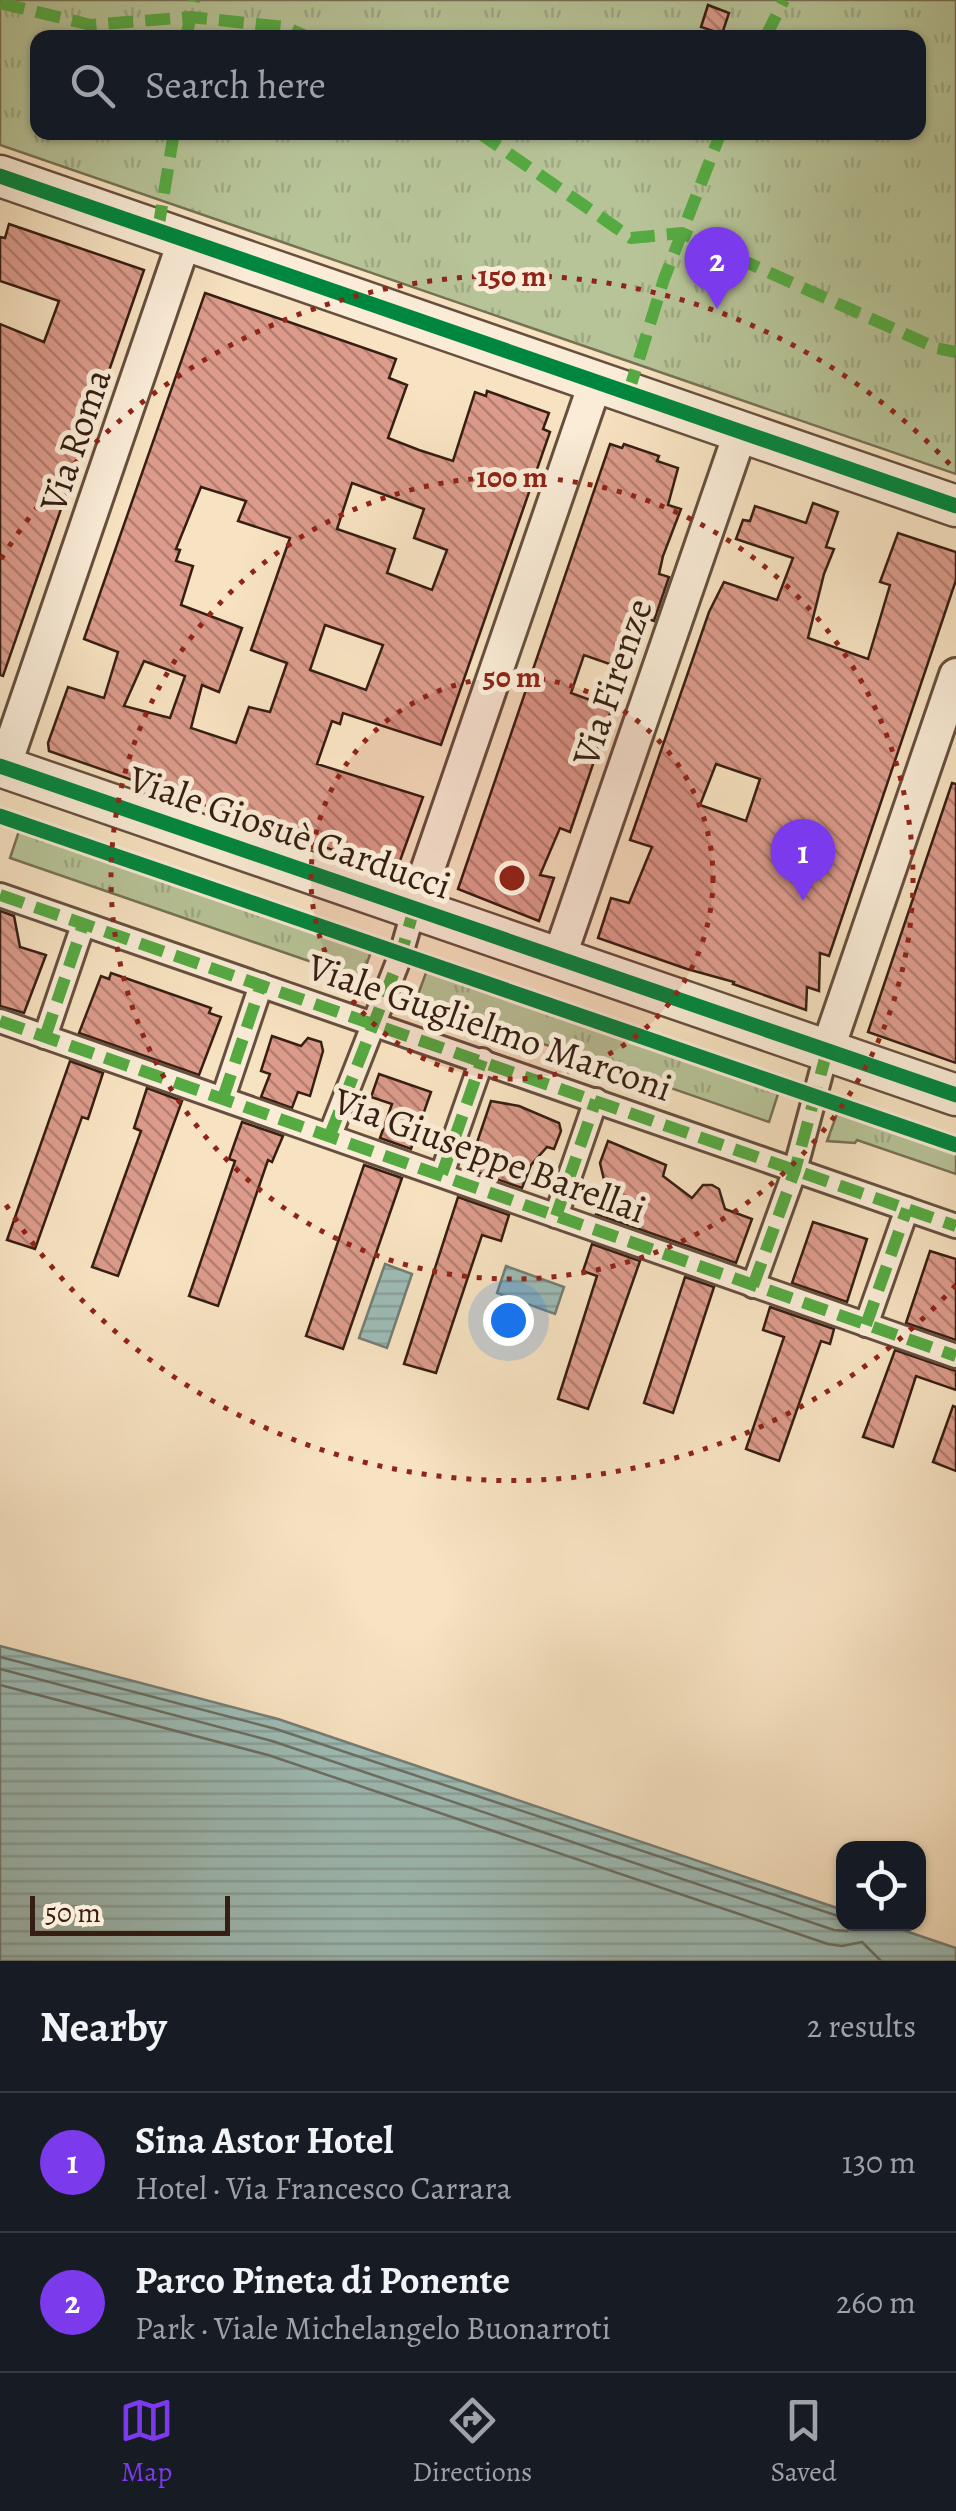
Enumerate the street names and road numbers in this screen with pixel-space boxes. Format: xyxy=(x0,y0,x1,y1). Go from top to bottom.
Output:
street label: Via Roma xyxy=(26,361,124,519)
street label: Via Firenze xyxy=(559,591,665,773)
street label: Viale Giosuè Carducci xyxy=(121,752,458,912)
street label: Viale Guglielmo Marconi xyxy=(300,940,679,1114)
street label: Via Giuseppe Barellai xyxy=(326,1074,653,1236)

